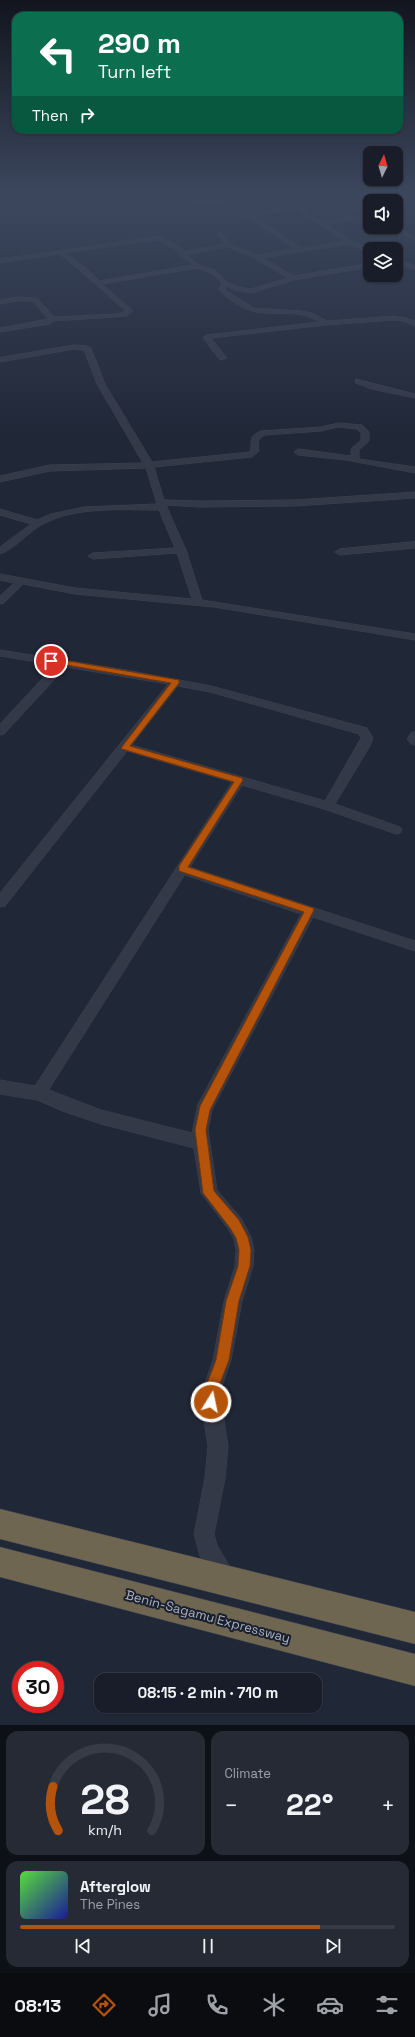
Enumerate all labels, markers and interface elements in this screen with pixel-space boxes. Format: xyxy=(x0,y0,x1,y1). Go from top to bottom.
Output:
text: 290 m xyxy=(98,25,181,61)
icon: left xyxy=(32,28,84,80)
text: Turn left xyxy=(98,60,171,83)
icon: right xyxy=(76,104,98,126)
text: Then xyxy=(32,106,68,125)
north arrow xyxy=(363,146,403,186)
map controls xyxy=(363,146,403,282)
button: sound xyxy=(363,194,403,234)
button: layers xyxy=(363,242,403,282)
pin xyxy=(34,644,68,678)
icon: arrive xyxy=(40,650,62,672)
position arrow xyxy=(190,1381,232,1423)
street label: Benin-Sagamu Expressway xyxy=(124,1586,292,1647)
speed limit sign: 30 xyxy=(12,1661,64,1713)
text: 08:15 · 2 min · 710 m xyxy=(138,1683,278,1702)
text: Climate xyxy=(225,1765,271,1782)
text: 28 xyxy=(80,1773,130,1826)
text: 22° xyxy=(286,1785,333,1824)
text: − xyxy=(225,1791,238,1819)
text: + xyxy=(381,1791,395,1819)
text: km/h xyxy=(88,1821,122,1839)
text: Afterglow xyxy=(80,1877,151,1896)
text: The Pines xyxy=(80,1896,140,1913)
icon: previous xyxy=(72,1935,94,1957)
icon: pause xyxy=(197,1935,219,1957)
icon: next xyxy=(322,1935,344,1957)
icon: directions xyxy=(90,1991,118,2019)
icon: music xyxy=(146,1991,174,2019)
icon: phone xyxy=(203,1991,231,2019)
icon: climate xyxy=(260,1991,288,2019)
icon: car xyxy=(316,1991,344,2019)
icon: filters xyxy=(373,1991,401,2019)
text: 08:13 xyxy=(14,1994,61,2017)

